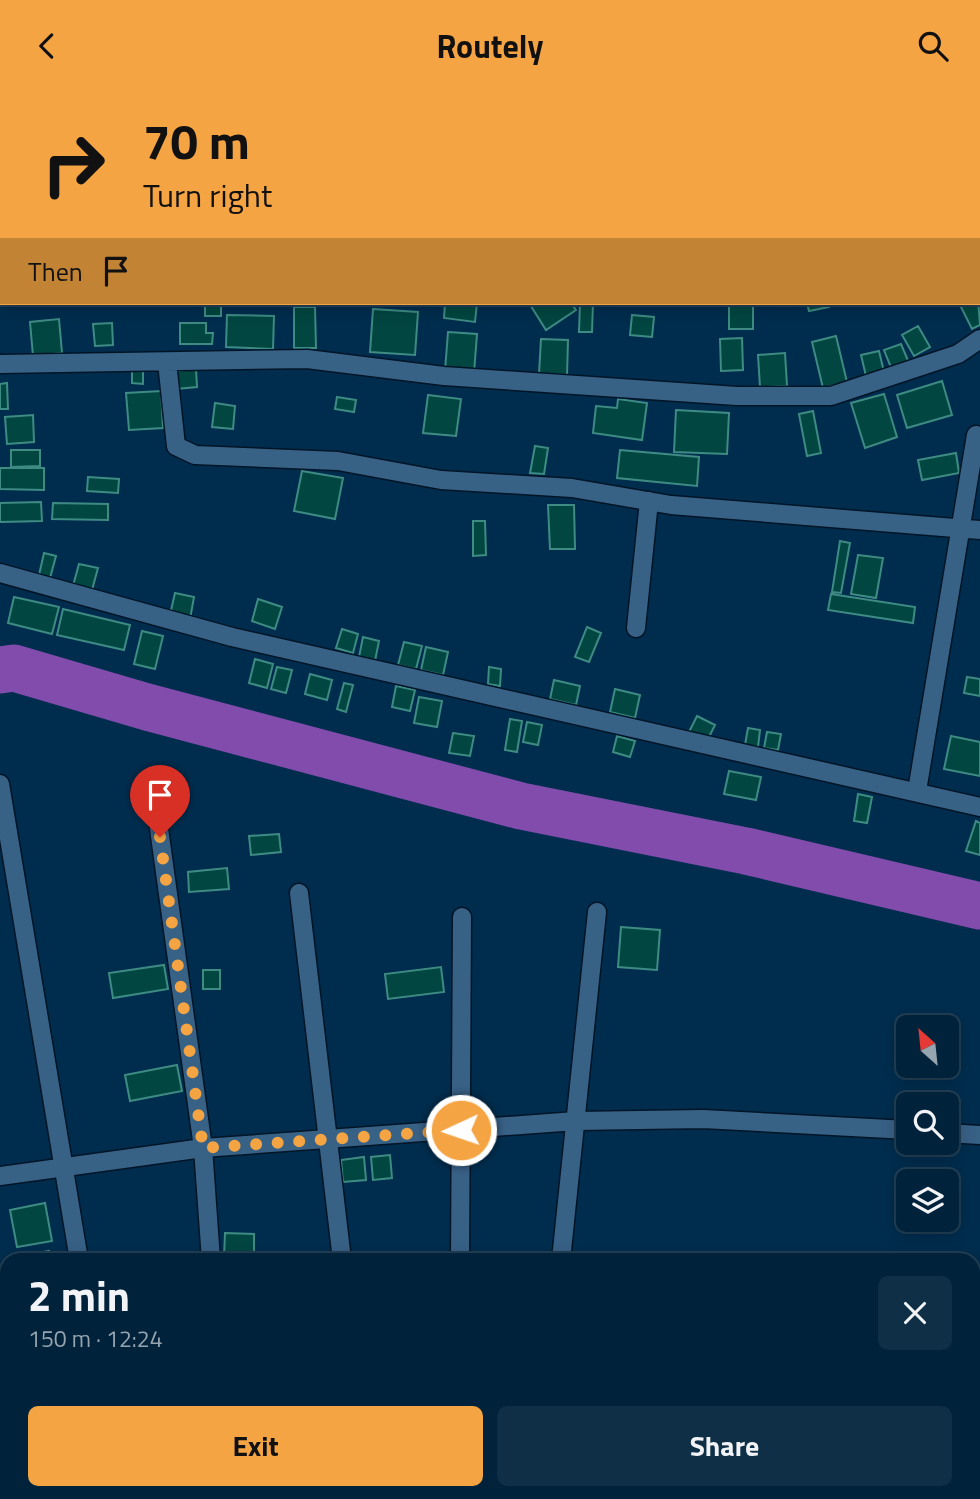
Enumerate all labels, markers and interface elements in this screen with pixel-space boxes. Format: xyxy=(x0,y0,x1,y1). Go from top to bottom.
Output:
text: Routely xyxy=(437,22,543,70)
icon: back xyxy=(28,27,66,65)
icon: search xyxy=(914,27,952,65)
text: 70 m xyxy=(143,103,250,178)
icon: right xyxy=(28,119,119,210)
text: Turn right xyxy=(143,171,272,219)
text: Then xyxy=(28,252,83,291)
icon: arrive xyxy=(97,252,135,290)
pin xyxy=(130,765,190,837)
icon: arrive xyxy=(141,776,179,814)
north arrow xyxy=(896,1015,959,1078)
map controls xyxy=(896,1015,959,1232)
button: search xyxy=(896,1092,959,1155)
position arrow xyxy=(424,1093,498,1167)
button: layers xyxy=(896,1169,959,1232)
text: 2 min xyxy=(28,1263,130,1327)
button: close xyxy=(878,1276,952,1350)
text: 150 m · 12:24 xyxy=(28,1321,163,1356)
button: Exit xyxy=(28,1406,483,1486)
button: Share xyxy=(497,1406,952,1486)

